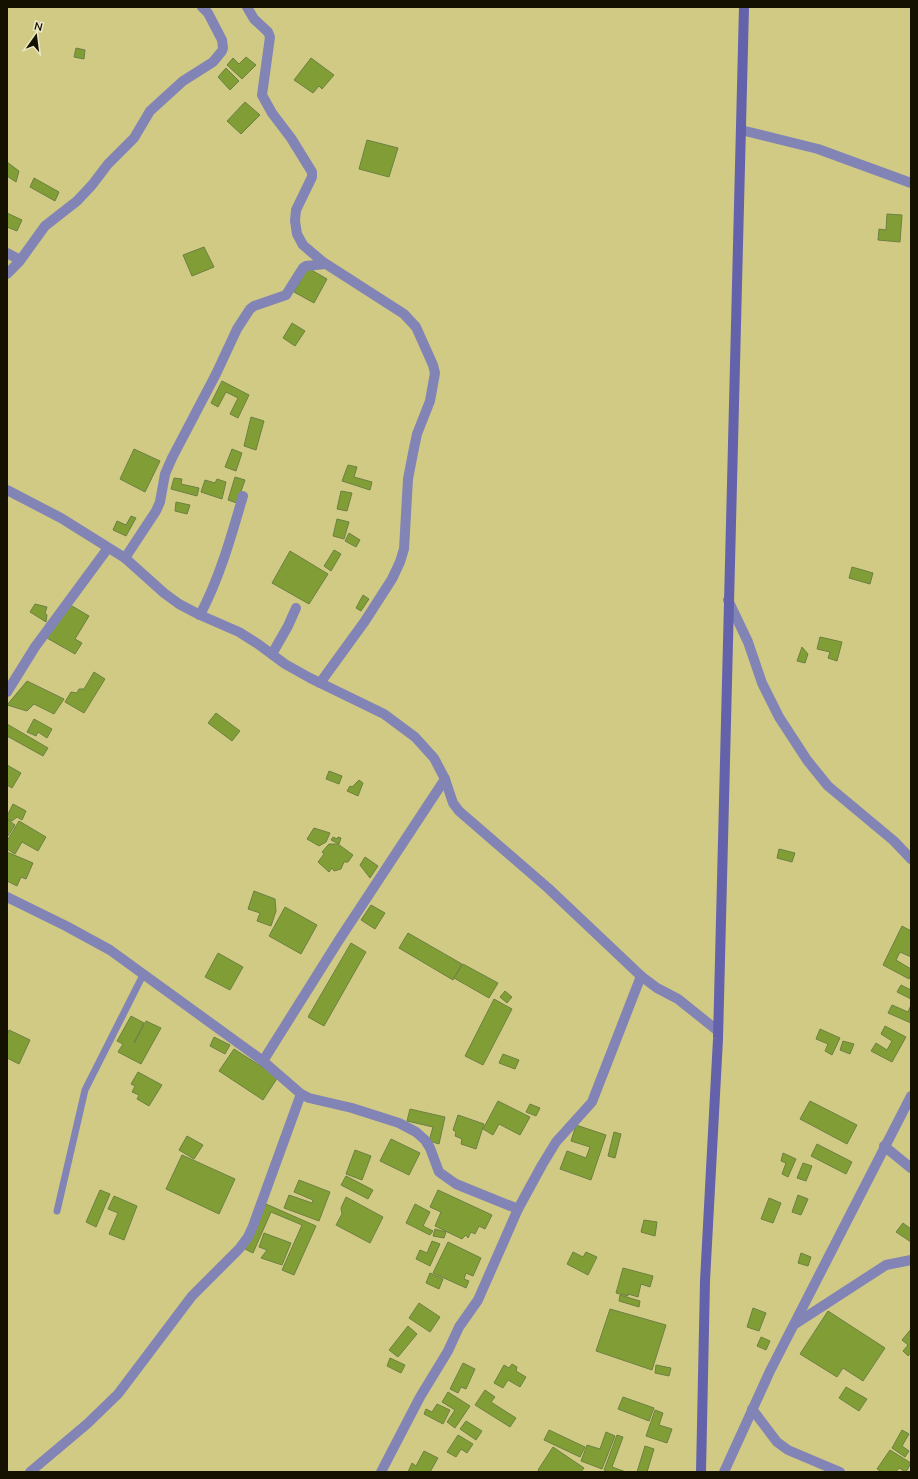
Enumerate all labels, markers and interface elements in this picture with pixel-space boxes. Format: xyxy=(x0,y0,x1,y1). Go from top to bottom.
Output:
north arrow xyxy=(16,16,56,56)
text: N xyxy=(33,18,44,34)

